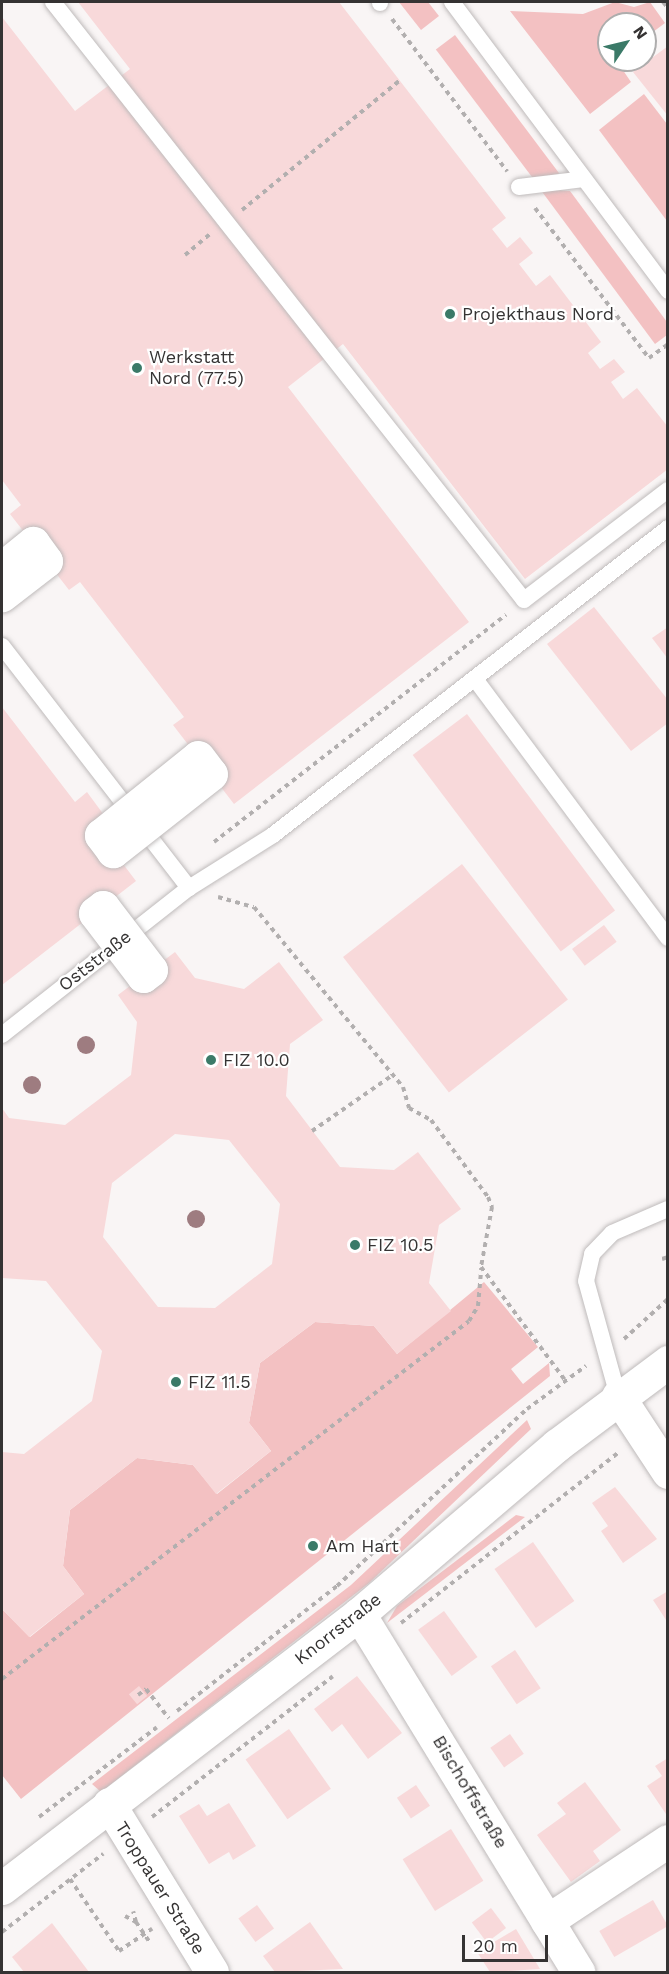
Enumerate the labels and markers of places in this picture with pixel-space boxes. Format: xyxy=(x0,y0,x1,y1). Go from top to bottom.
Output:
place label: Projekthaus Nord xyxy=(462,303,614,325)
marker: Projekthaus Nord xyxy=(443,307,457,321)
place label: Werkstatt Nord (77.5) xyxy=(149,347,244,389)
marker: Werkstatt Nord (77.5) xyxy=(130,361,144,375)
place label: FIZ 10.0 xyxy=(223,1049,290,1071)
marker: FIZ 10.0 xyxy=(204,1053,218,1067)
place label: FIZ 10.5 xyxy=(367,1234,434,1256)
marker: FIZ 10.5 xyxy=(348,1238,362,1252)
place label: FIZ 11.5 xyxy=(188,1371,251,1393)
marker: FIZ 11.5 xyxy=(169,1375,183,1389)
place label: Am Hart xyxy=(326,1535,399,1557)
marker: Am Hart xyxy=(304,1537,322,1555)

